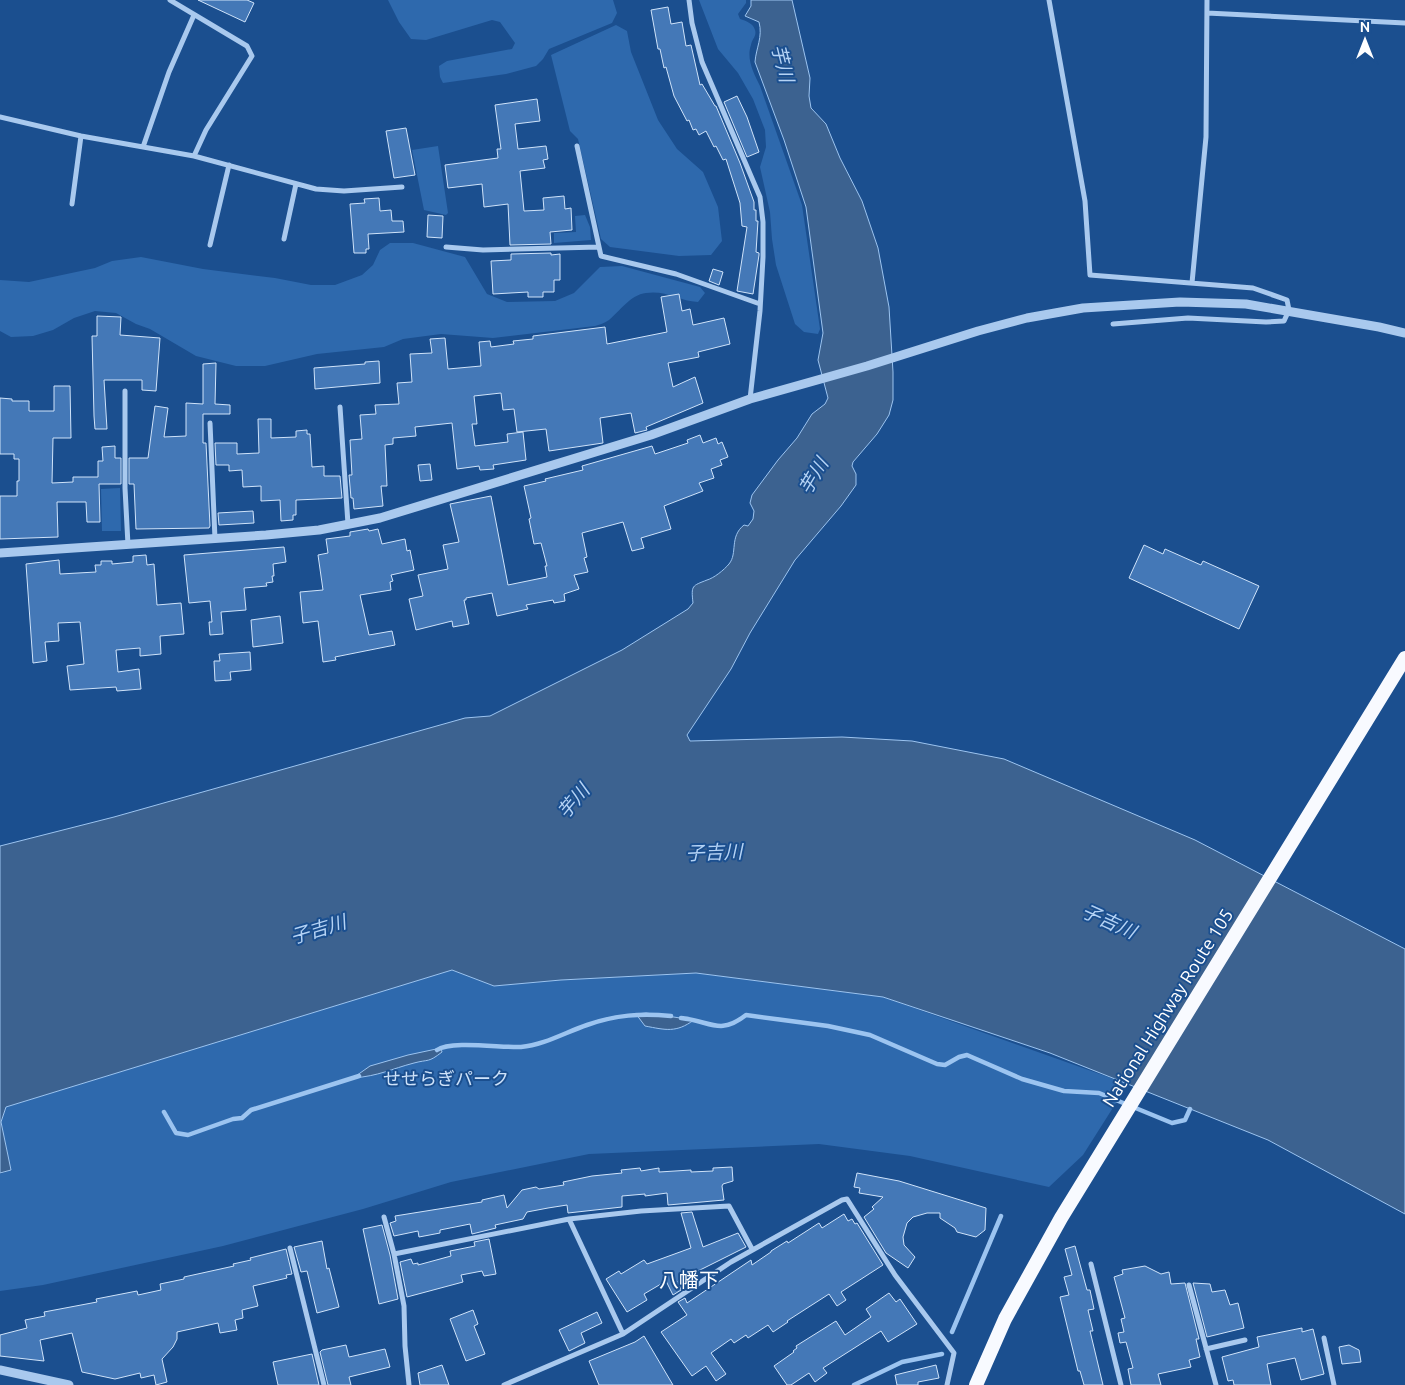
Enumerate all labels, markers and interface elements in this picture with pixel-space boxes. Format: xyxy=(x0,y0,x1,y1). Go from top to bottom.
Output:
north arrow xyxy=(1340,15,1390,65)
text: N xyxy=(1360,19,1370,35)
water label: 芋川 xyxy=(768,42,799,86)
water label: 芋川 xyxy=(794,452,833,498)
water label: 芋川 xyxy=(552,778,595,823)
water label: 子吉川 xyxy=(685,840,745,864)
water label: 子吉川 xyxy=(1078,899,1141,943)
street label: National Highway Route 105 xyxy=(1098,905,1236,1110)
water label: 子吉川 xyxy=(288,910,350,948)
park label: せせらぎパーク xyxy=(383,1068,509,1088)
district label: 八幡下 xyxy=(659,1268,719,1291)

